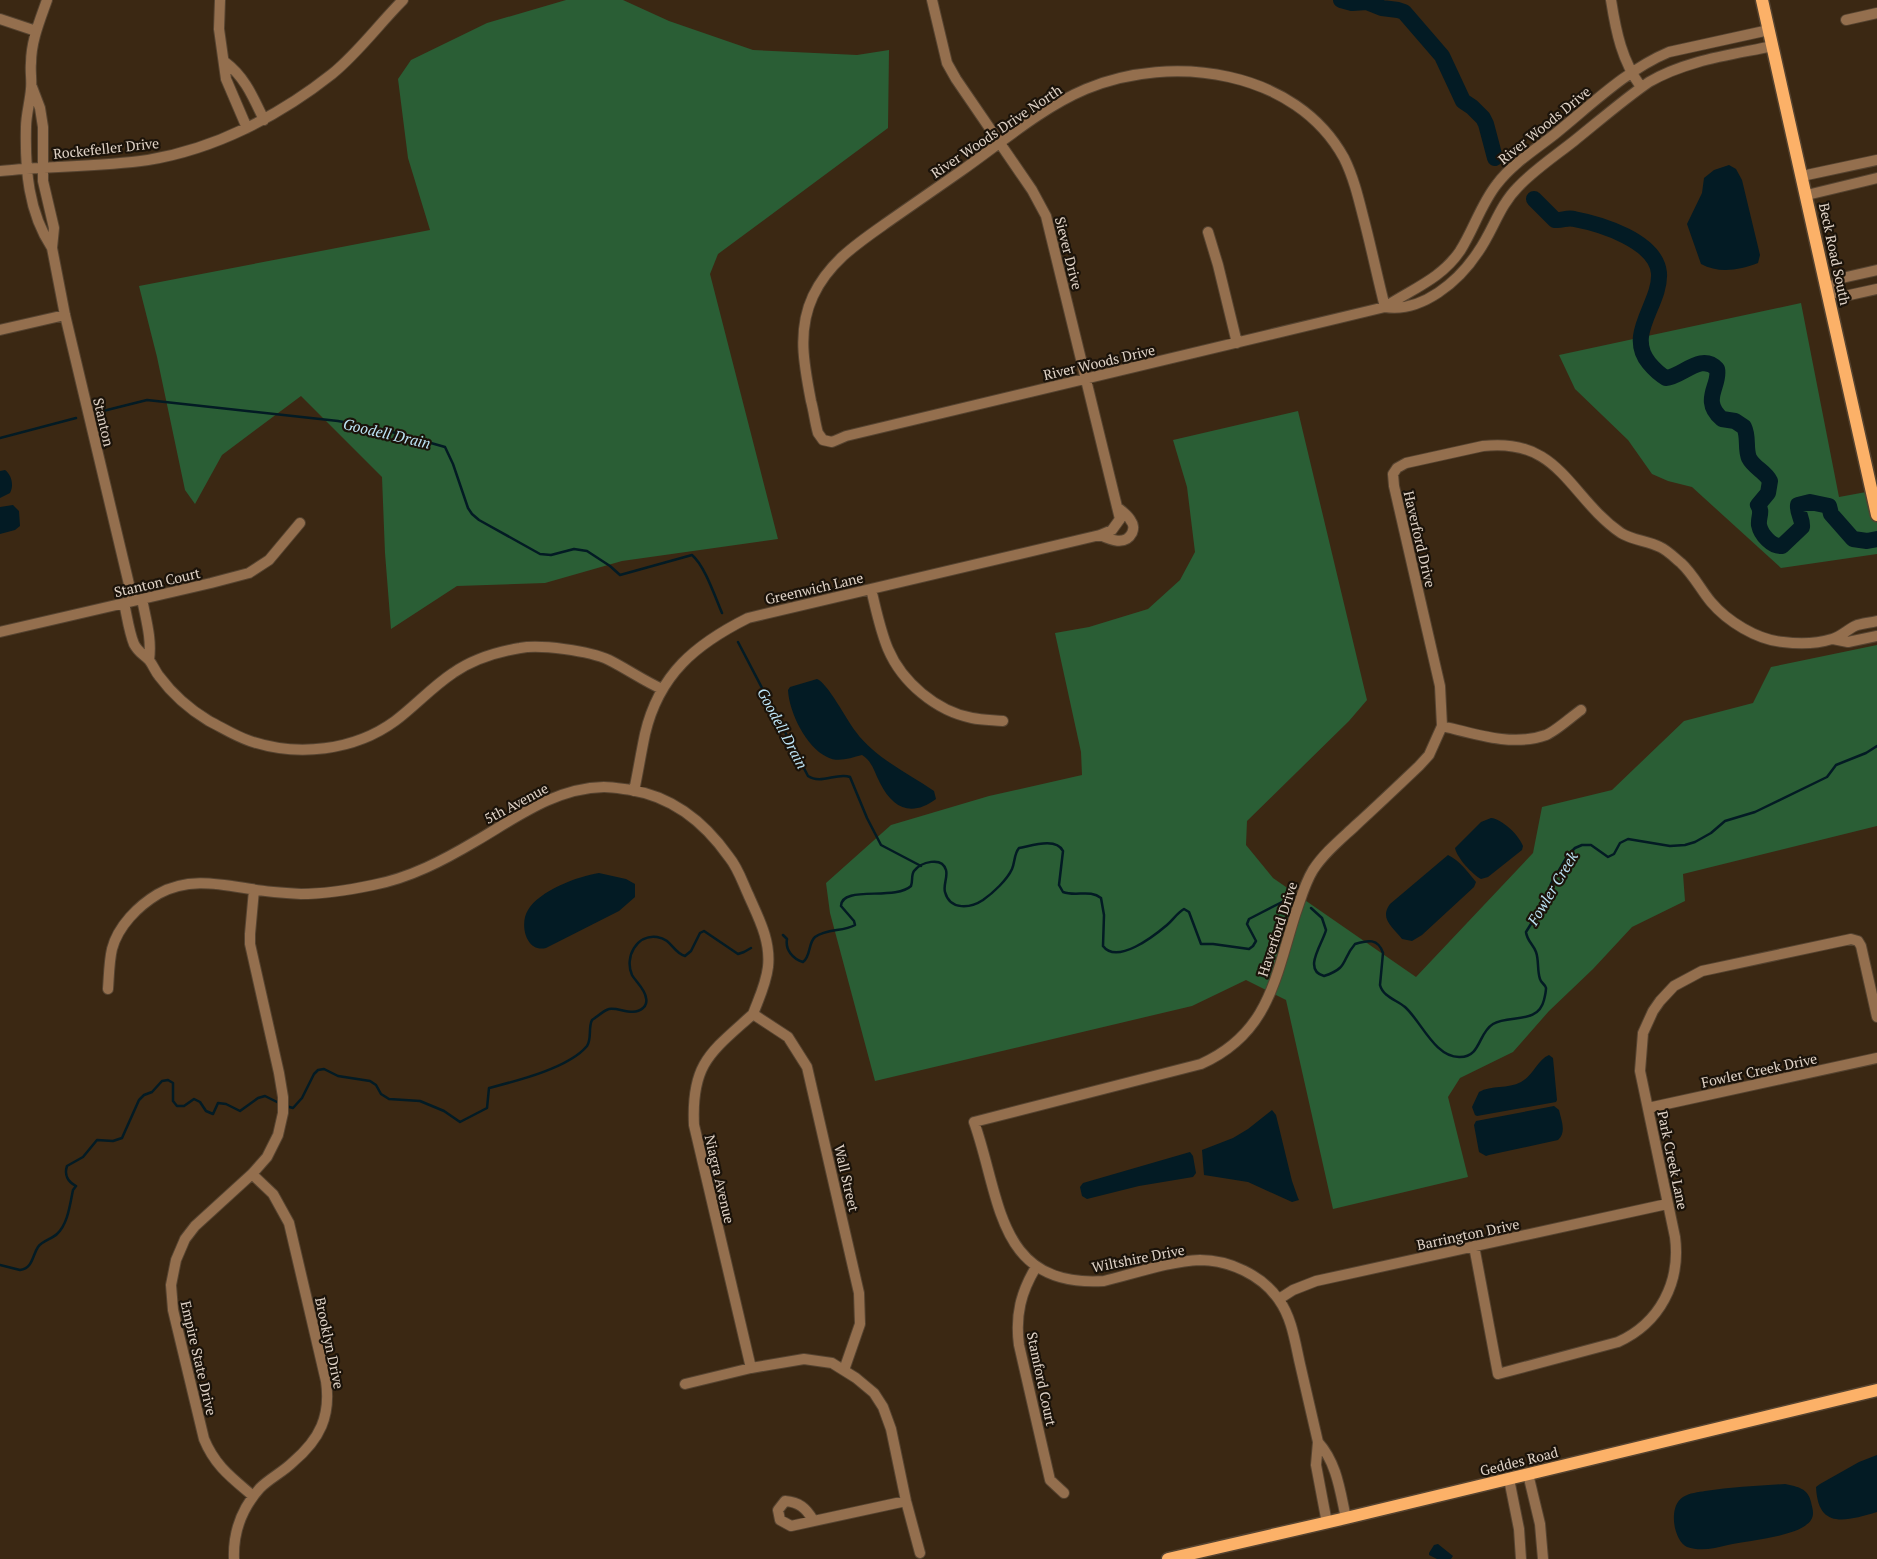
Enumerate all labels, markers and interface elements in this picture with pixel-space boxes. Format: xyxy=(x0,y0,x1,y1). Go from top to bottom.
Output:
street label: River Woods Drive North xyxy=(927,80,1065,182)
street label: River Woods Drive xyxy=(1494,82,1594,168)
street label: Rockefeller Drive xyxy=(52,133,160,163)
street label: Beck Road South xyxy=(1815,201,1855,307)
street label: Siever Drive xyxy=(1051,215,1087,291)
street label: River Woods Drive xyxy=(1041,340,1157,384)
street label: Stanton xyxy=(89,396,119,449)
water label: Goodell Drain xyxy=(341,413,433,453)
street label: Haverford Drive xyxy=(1400,489,1440,589)
street label: Stanton Court xyxy=(112,563,203,601)
street label: Greenwich Lane xyxy=(763,567,865,609)
water label: Goodell Drain xyxy=(753,684,813,772)
street label: 5th Avenue xyxy=(481,778,551,828)
water label: Fowler Creek xyxy=(1522,847,1582,929)
street label: Haverford Drive xyxy=(1253,879,1301,979)
street label: Fowler Creek Drive xyxy=(1699,1048,1819,1092)
street label: Park Creek Lane xyxy=(1653,1109,1693,1211)
street label: Niagra Avenue xyxy=(701,1133,739,1225)
street label: Wall Street xyxy=(830,1143,864,1214)
street label: Barrington Drive xyxy=(1415,1214,1521,1254)
street label: Wiltshire Drive xyxy=(1090,1240,1186,1276)
street label: Brooklyn Drive xyxy=(311,1295,349,1391)
street label: Empire State Drive xyxy=(177,1299,221,1417)
street label: Stamford Court xyxy=(1023,1330,1061,1429)
street label: Geddes Road xyxy=(1478,1442,1560,1480)

